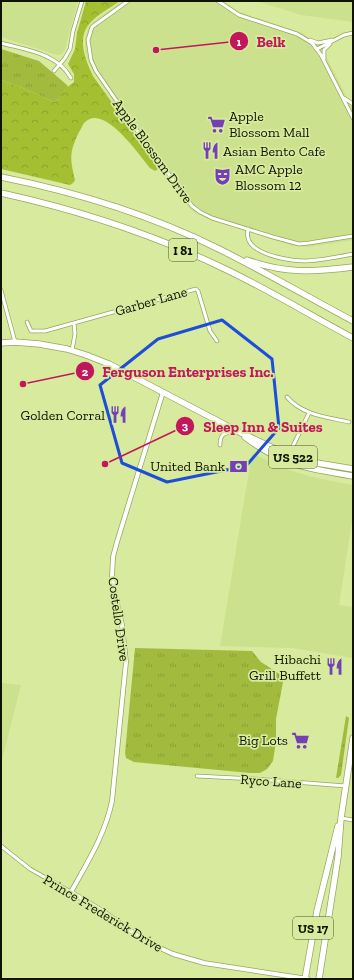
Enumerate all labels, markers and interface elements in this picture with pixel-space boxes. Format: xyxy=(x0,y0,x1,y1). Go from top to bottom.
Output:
callout: Belk xyxy=(229,28,294,55)
text: Belk xyxy=(256,33,286,51)
text: 1 xyxy=(237,35,242,49)
street label: Apple Blossom Drive xyxy=(109,96,196,207)
place label: Apple Blossom Mall xyxy=(229,108,310,141)
supermarket icon: Apple Blossom Mall xyxy=(206,114,226,134)
restaurant icon: Asian Bento Cafe xyxy=(200,141,220,161)
place label: Asian Bento Cafe xyxy=(223,143,326,160)
place label: AMC Apple Blossom 12 xyxy=(235,161,303,194)
theatre icon: AMC Apple Blossom 12 xyxy=(212,167,232,187)
road number: I 81 xyxy=(169,239,197,261)
street label: Garber Lane xyxy=(113,283,190,320)
callout: Ferguson Enterprises Inc. xyxy=(75,358,282,385)
text: Ferguson Enterprises Inc. xyxy=(102,363,274,381)
text: 2 xyxy=(82,365,89,379)
restaurant icon: Golden Corral xyxy=(108,405,128,425)
place label: Golden Corral xyxy=(20,407,105,424)
callout: Sleep Inn & Suites xyxy=(175,413,330,440)
text: Sleep Inn & Suites xyxy=(203,418,323,436)
text: 3 xyxy=(182,419,189,433)
road number: US 522 xyxy=(269,446,317,468)
bank icon: United Bank xyxy=(228,456,248,476)
place label: United Bank xyxy=(150,458,226,475)
street label: Costello Drive xyxy=(104,576,133,663)
place label: Hibachi Grill Buffett xyxy=(249,651,322,684)
restaurant icon: Hibachi Grill Buffett xyxy=(324,657,344,677)
supermarket icon: Big Lots xyxy=(291,730,311,750)
place label: Big Lots xyxy=(239,732,288,749)
street label: Ryco Lane xyxy=(240,771,303,792)
street label: Prince Frederick Drive xyxy=(40,871,166,956)
road number: US 17 xyxy=(293,917,333,939)

